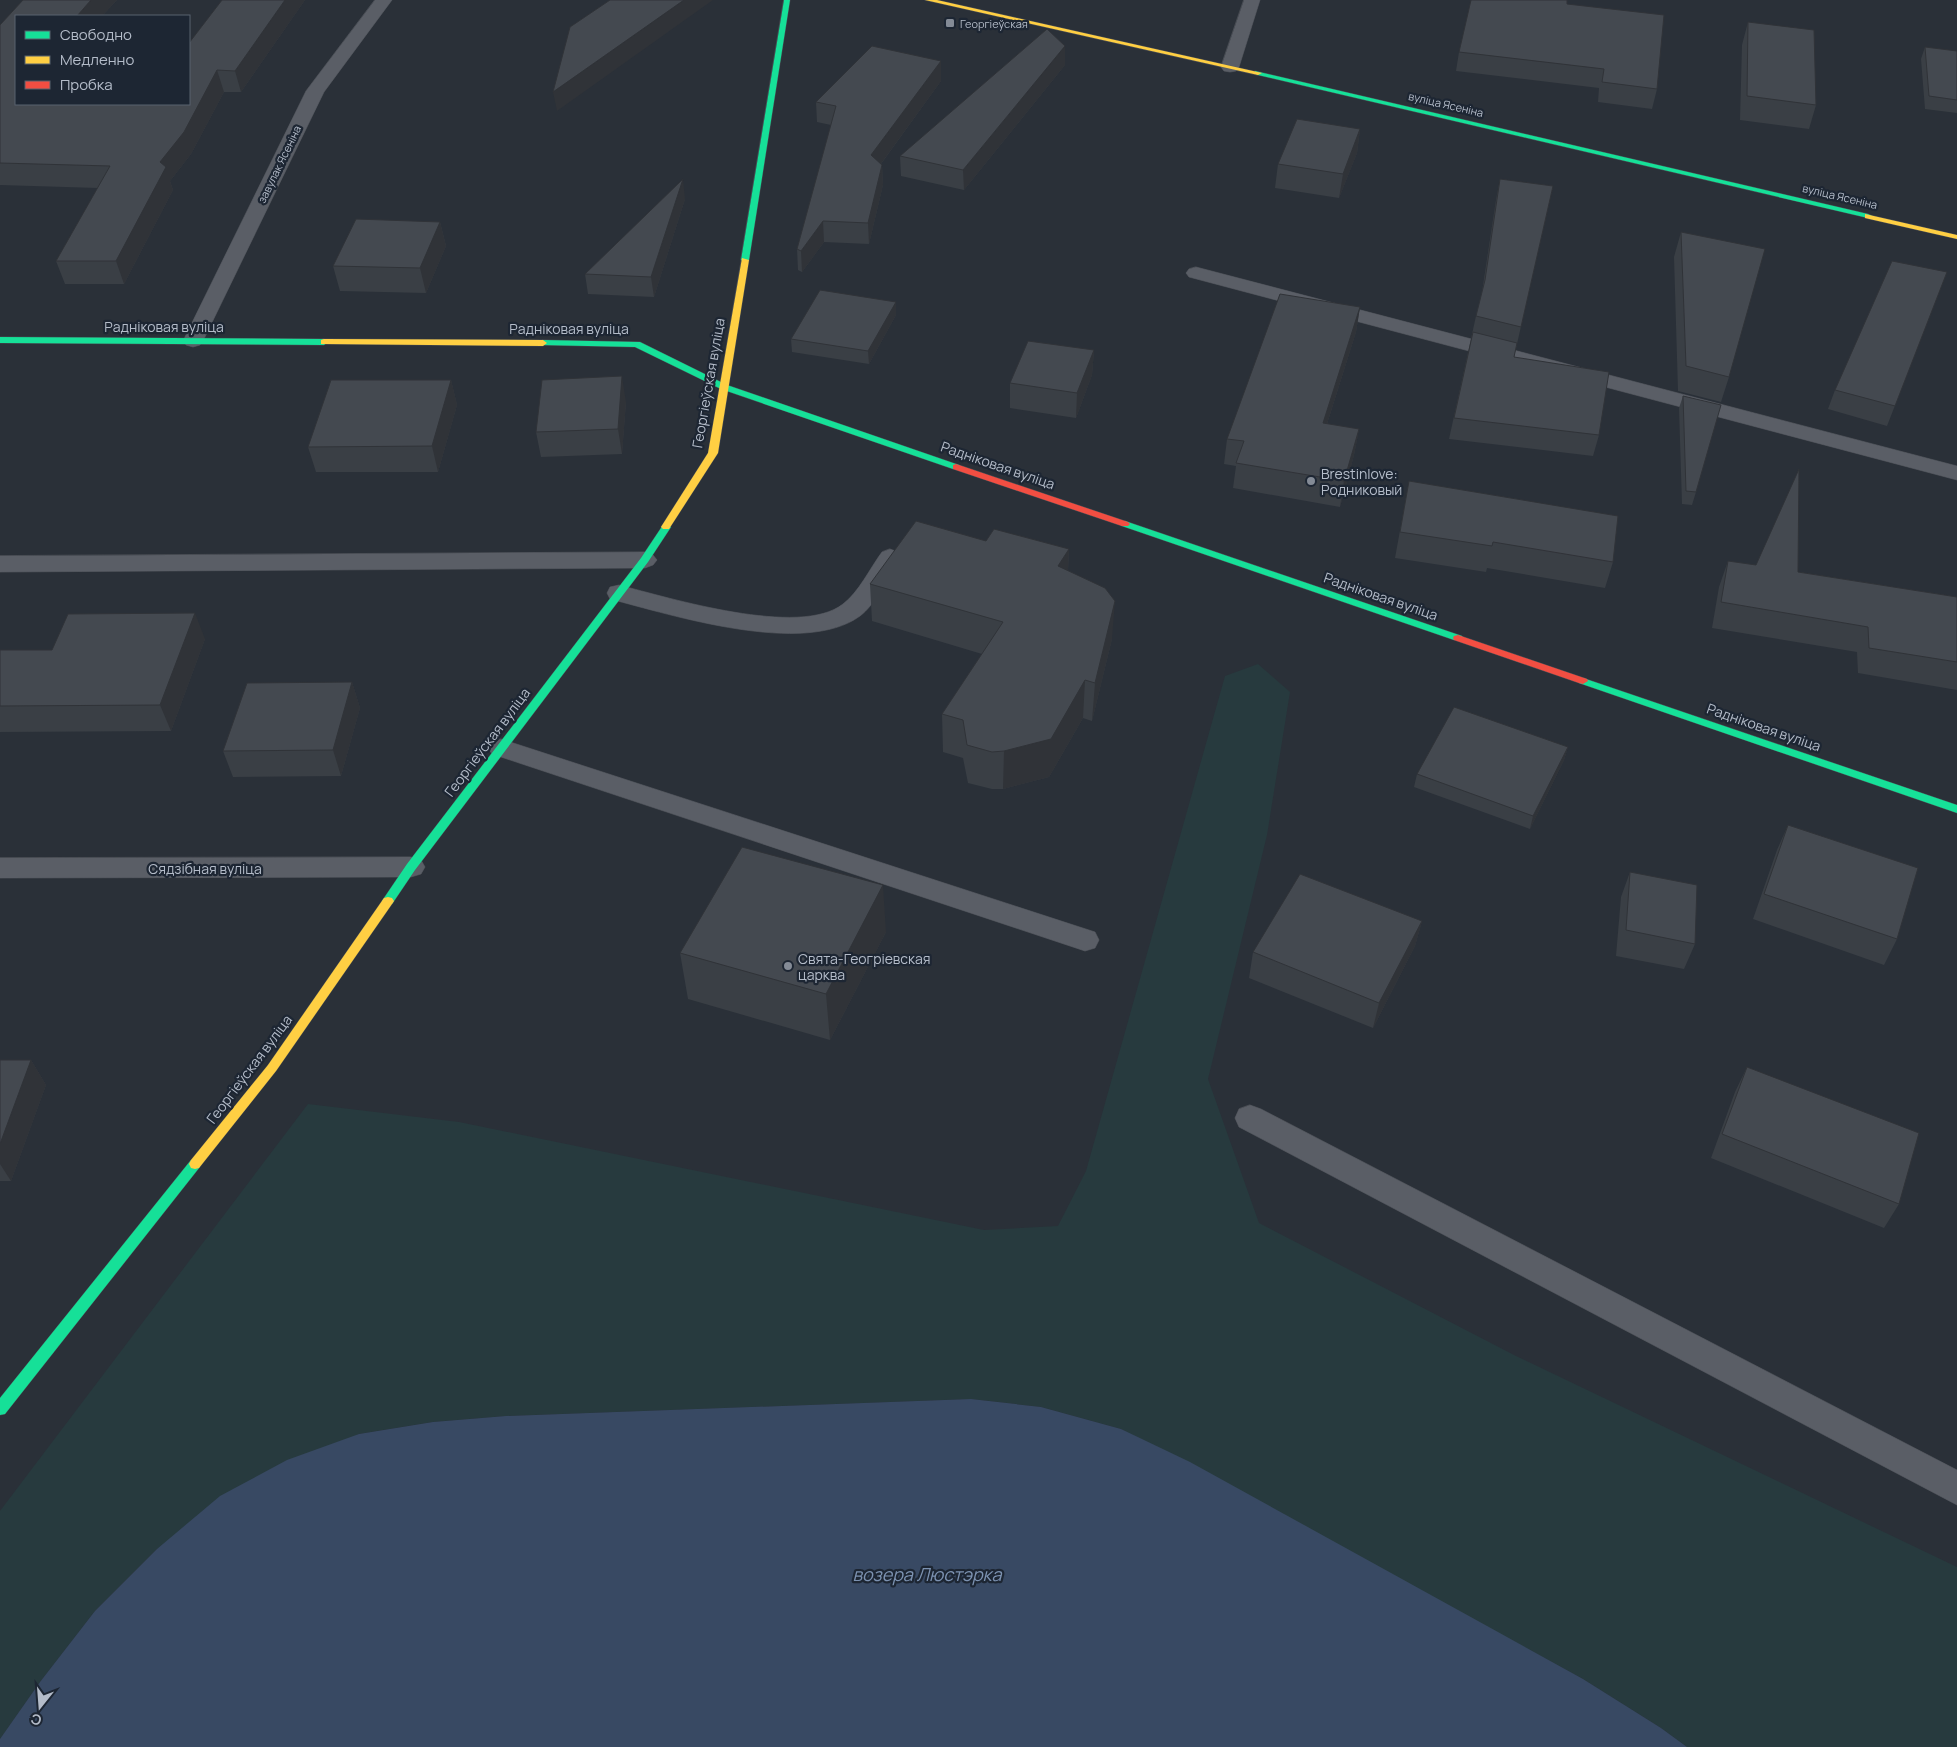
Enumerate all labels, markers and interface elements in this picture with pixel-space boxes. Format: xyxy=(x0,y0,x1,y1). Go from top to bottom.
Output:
legend xyxy=(15,15,190,105)
place label: Георгіеўская xyxy=(960,16,1028,31)
marker: Георгіеўская xyxy=(944,17,956,29)
text: Свободно xyxy=(60,24,132,45)
text: Медленно xyxy=(60,49,134,70)
text: Пробка xyxy=(60,74,113,95)
street label: вуліца Ясеніна xyxy=(1407,88,1485,120)
street label: завулак Ясеніна xyxy=(254,123,304,205)
street label: вуліца Ясеніна xyxy=(1801,180,1879,212)
street label: Радніковая вуліца xyxy=(104,317,224,336)
street label: Георгіеўская вуліца xyxy=(687,317,729,449)
street label: Радніковая вуліца xyxy=(509,319,629,338)
street label: Радніковая вуліца xyxy=(938,437,1058,493)
place label: Brestinlove: Родниковый xyxy=(1321,464,1402,499)
marker: Brestinlove: Родниковый xyxy=(1305,475,1317,487)
street label: Радніковая вуліца xyxy=(1321,568,1441,624)
street label: Георгіеўская вуліца xyxy=(440,684,534,800)
street label: Радніковая вуліца xyxy=(1704,699,1824,755)
street label: Сядзібная вуліца xyxy=(148,859,262,878)
place label: Свята-Геогріевская царква xyxy=(798,949,931,984)
marker: Свята-Геогріевская царква xyxy=(782,960,794,972)
street label: Георгіеўская вуліца xyxy=(202,1011,296,1127)
water label: возера Люстэрка xyxy=(852,1562,1003,1586)
north arrow xyxy=(15,1682,65,1732)
text: С xyxy=(28,1709,44,1731)

